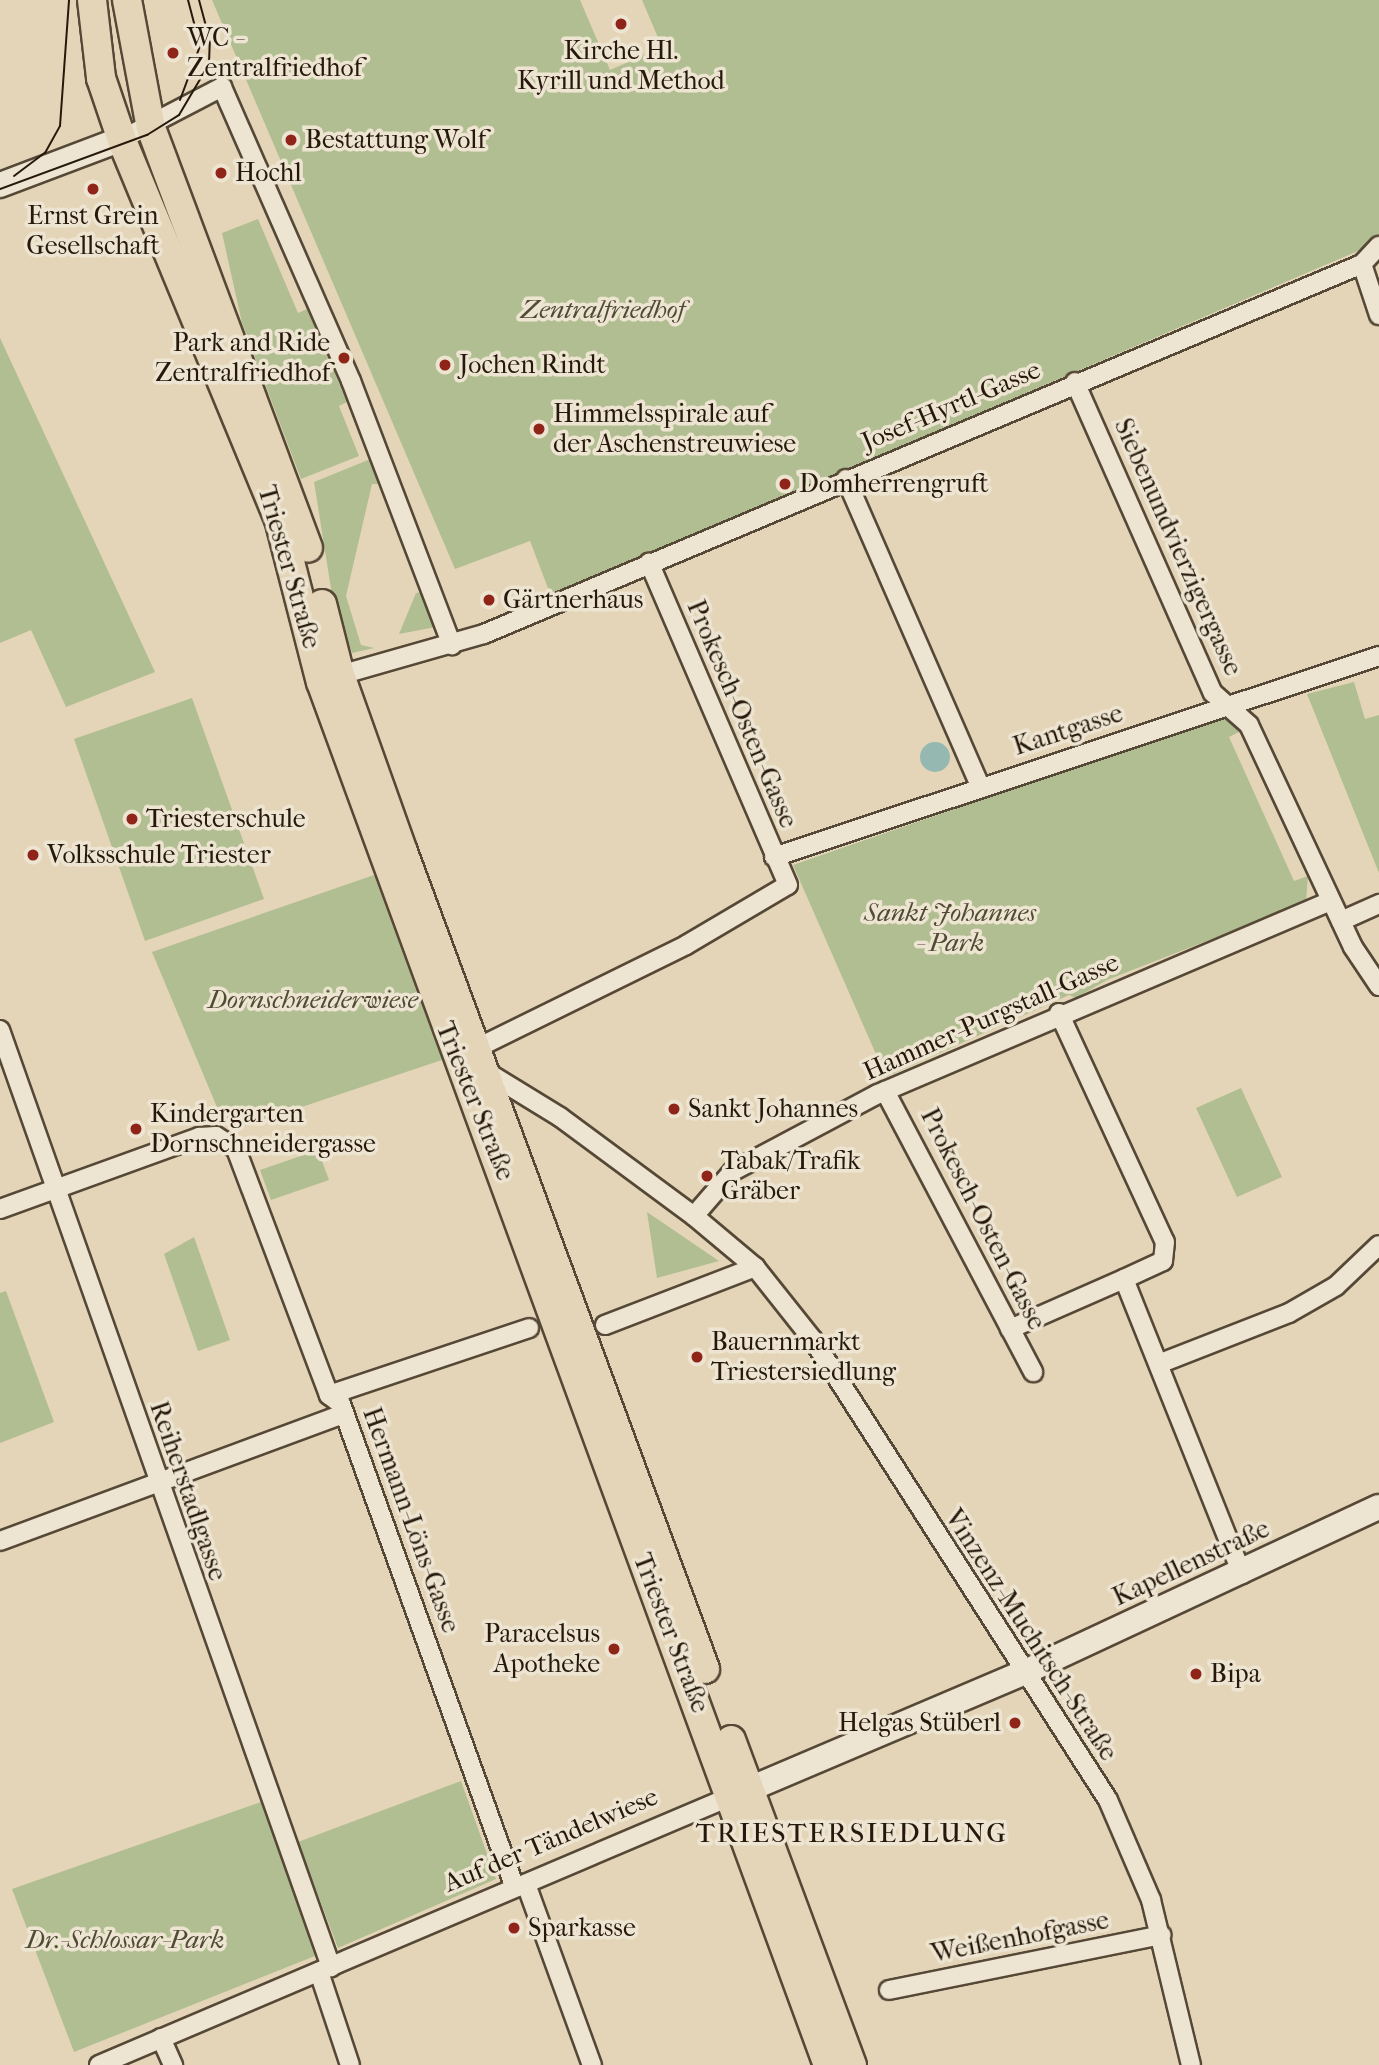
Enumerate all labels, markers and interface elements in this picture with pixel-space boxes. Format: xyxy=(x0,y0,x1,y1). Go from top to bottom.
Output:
marker: Kirche Hl. Kyrill und Method xyxy=(613,16,629,32)
place label: WC - Zentralfriedhof xyxy=(187,22,362,84)
place label: Kirche Hl. Kyrill und Method xyxy=(517,35,725,96)
marker: WC - Zentralfriedhof xyxy=(165,45,181,61)
place label: Bestattung Wolf xyxy=(305,124,486,156)
marker: Bestattung Wolf xyxy=(283,132,299,148)
place label: Hochl xyxy=(235,157,302,189)
marker: Hochl xyxy=(213,165,229,181)
marker: Ernst Grein Gesellschaft xyxy=(85,181,101,197)
place label: Ernst Grein Gesellschaft xyxy=(26,200,160,262)
park label: Zentralfriedhof xyxy=(521,294,685,326)
place label: Park and Ride Zentralfriedhof xyxy=(155,327,330,388)
place label: Jochen Rindt xyxy=(459,349,606,381)
marker: Park and Ride Zentralfriedhof xyxy=(336,350,352,366)
street label: Josef-Hyrtl-Gasse xyxy=(857,354,1045,458)
marker: Jochen Rindt xyxy=(437,357,453,373)
place label: Himmelsspirale auf der Aschenstreuwiese xyxy=(553,398,796,460)
street label: Siebenundvierzigergasse xyxy=(1107,414,1249,680)
marker: Himmelsspirale auf der Aschenstreuwiese xyxy=(531,421,547,437)
place label: Domherrengruft xyxy=(799,468,989,500)
marker: Domherrengruft xyxy=(777,476,793,492)
street label: Triester Straße xyxy=(251,482,327,652)
place label: Gärtnerhaus xyxy=(503,584,643,616)
marker: Gärtnerhaus xyxy=(481,592,497,608)
street label: Prokesch-Osten-Gasse xyxy=(680,595,804,833)
street label: Kantgasse xyxy=(1009,698,1127,762)
place label: Triesterschule xyxy=(146,803,306,835)
marker: Triesterschule xyxy=(124,811,140,827)
place label: Volksschule Triester xyxy=(47,839,271,871)
marker: Volksschule Triester xyxy=(25,847,41,863)
park label: Sankt Johannes - Park xyxy=(864,897,1036,958)
street label: Hammer-Purgstall-Gasse xyxy=(859,947,1123,1087)
park label: Dornschneiderwiese xyxy=(208,984,418,1016)
street label: Triester Straße xyxy=(429,1017,521,1185)
place label: Sankt Johannes xyxy=(688,1093,858,1125)
place label: Kindergarten Dornschneidergasse xyxy=(150,1098,376,1160)
marker: Sankt Johannes xyxy=(666,1101,682,1117)
street label: Prokesch-Osten-Gasse xyxy=(914,1103,1052,1335)
marker: Kindergarten Dornschneidergasse xyxy=(128,1121,144,1137)
place label: Tabak/Trafik Gräber xyxy=(721,1145,860,1206)
marker: Tabak/Trafik Gräber xyxy=(699,1168,715,1184)
place label: Bauernmarkt Triestersiedlung xyxy=(711,1326,896,1388)
marker: Bauernmarkt Triestersiedlung xyxy=(689,1349,705,1365)
street label: Reiherstadlgasse xyxy=(143,1397,233,1585)
street label: Hermann-Löns-Gasse xyxy=(356,1403,466,1637)
street label: Vinzenz-Muchitsch-Straße xyxy=(938,1503,1124,1767)
street label: Kapellenstraße xyxy=(1108,1513,1274,1613)
street label: Triester Straße xyxy=(626,1549,716,1717)
place label: Paracelsus Apotheke xyxy=(484,1618,600,1680)
marker: Paracelsus Apotheke xyxy=(606,1641,622,1657)
place label: Bipa xyxy=(1210,1658,1261,1690)
marker: Bipa xyxy=(1188,1666,1204,1682)
place label: Helgas Stüberl xyxy=(838,1707,1001,1739)
marker: Helgas Stüberl xyxy=(1007,1715,1023,1731)
street label: Auf der Tändelwiese xyxy=(439,1781,663,1899)
district label: TRIESTERSIEDLUNG xyxy=(698,1816,1006,1850)
street label: Weißenhofgasse xyxy=(928,1904,1112,1970)
place label: Sparkasse xyxy=(528,1912,636,1944)
marker: Sparkasse xyxy=(506,1920,522,1936)
park label: Dr.-Schlossar-Park xyxy=(26,1924,224,1956)

